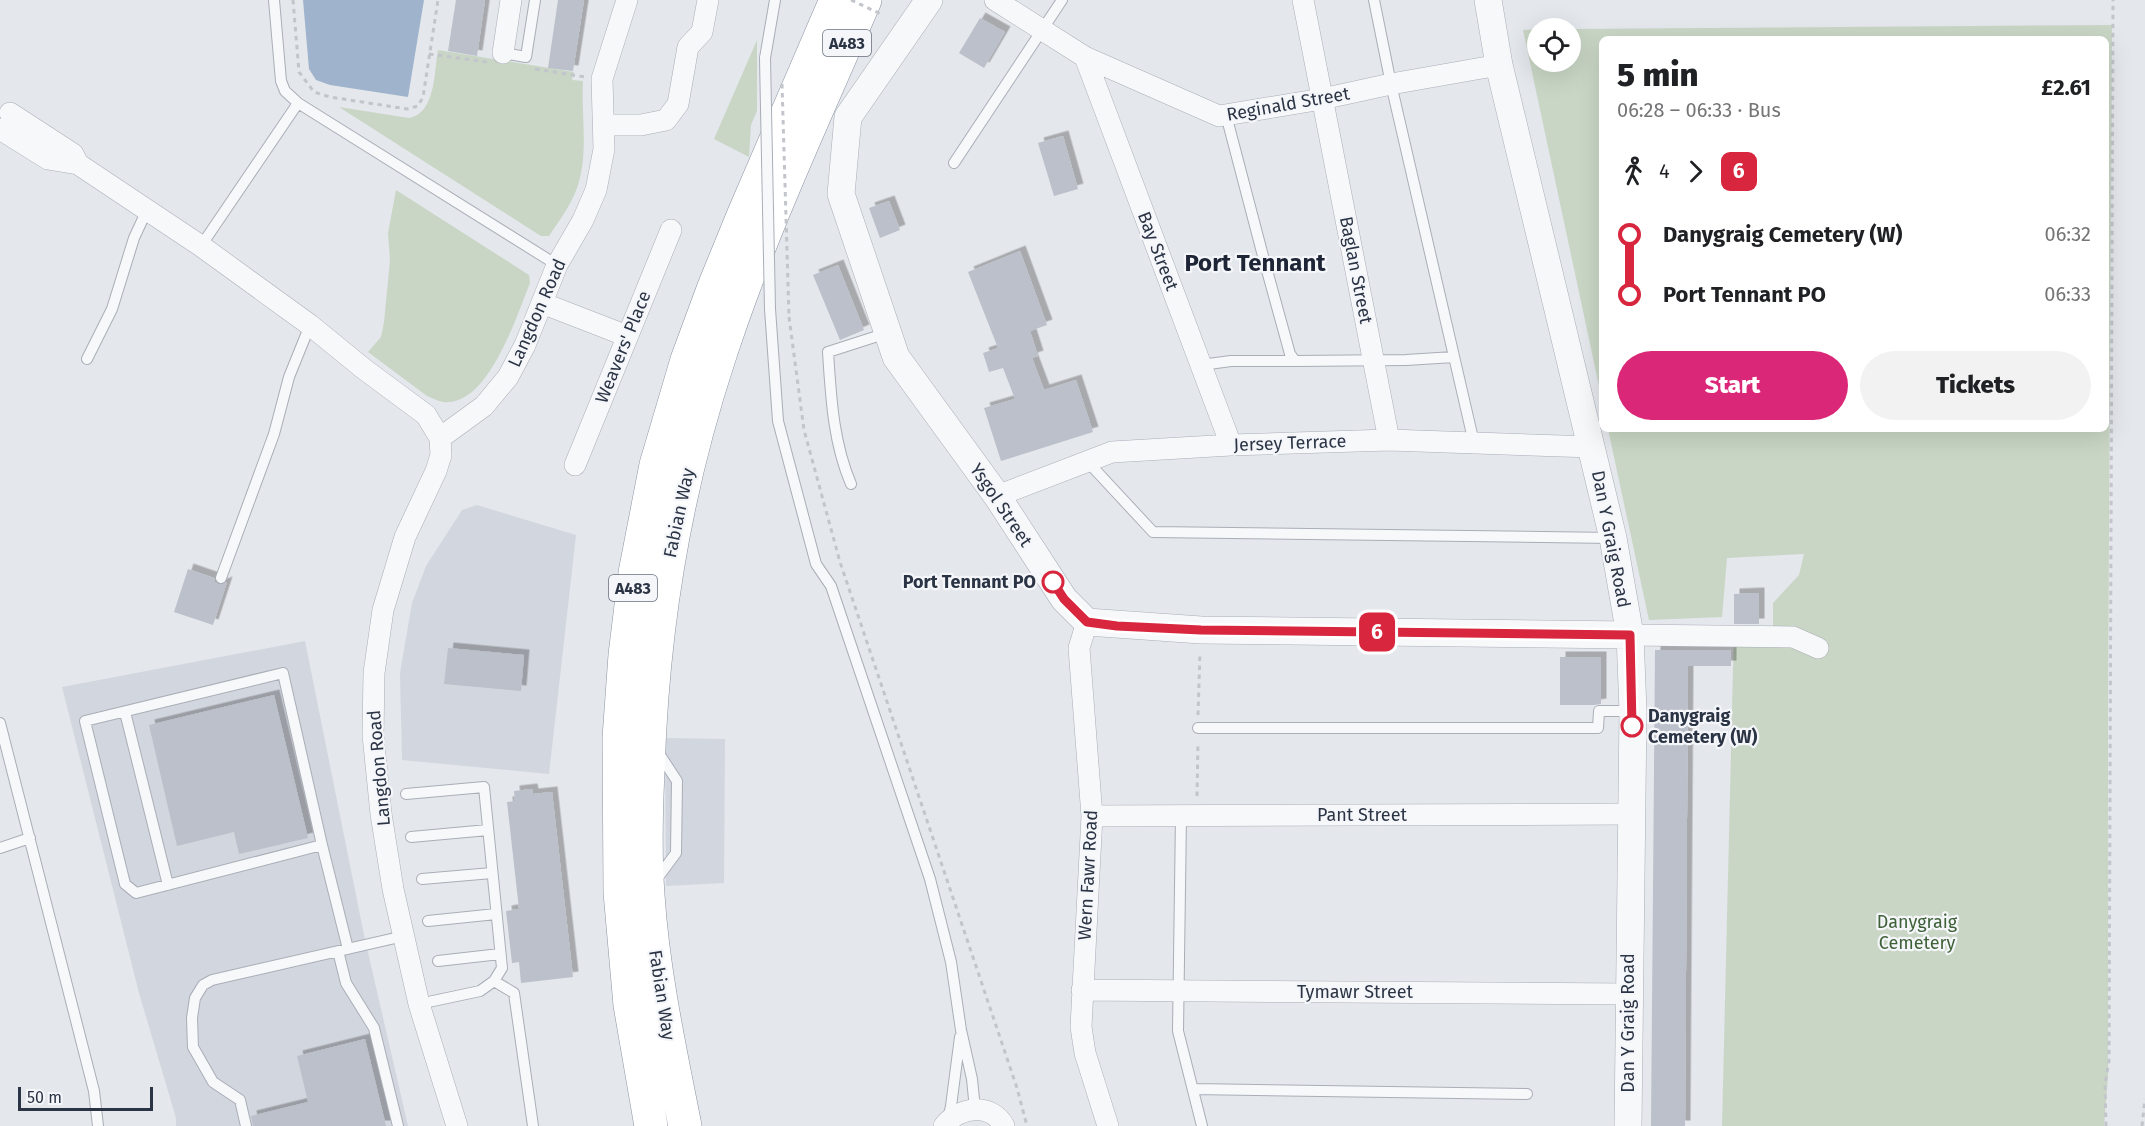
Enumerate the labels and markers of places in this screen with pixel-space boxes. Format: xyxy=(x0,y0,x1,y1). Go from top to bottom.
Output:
place label: Port Tennant PO xyxy=(903,571,1036,593)
marker: Port Tennant PO xyxy=(1042,571,1064,593)
place label: Danygraig Cemetery (W) xyxy=(1648,705,1758,748)
marker: Danygraig Cemetery (W) xyxy=(1621,715,1643,737)

